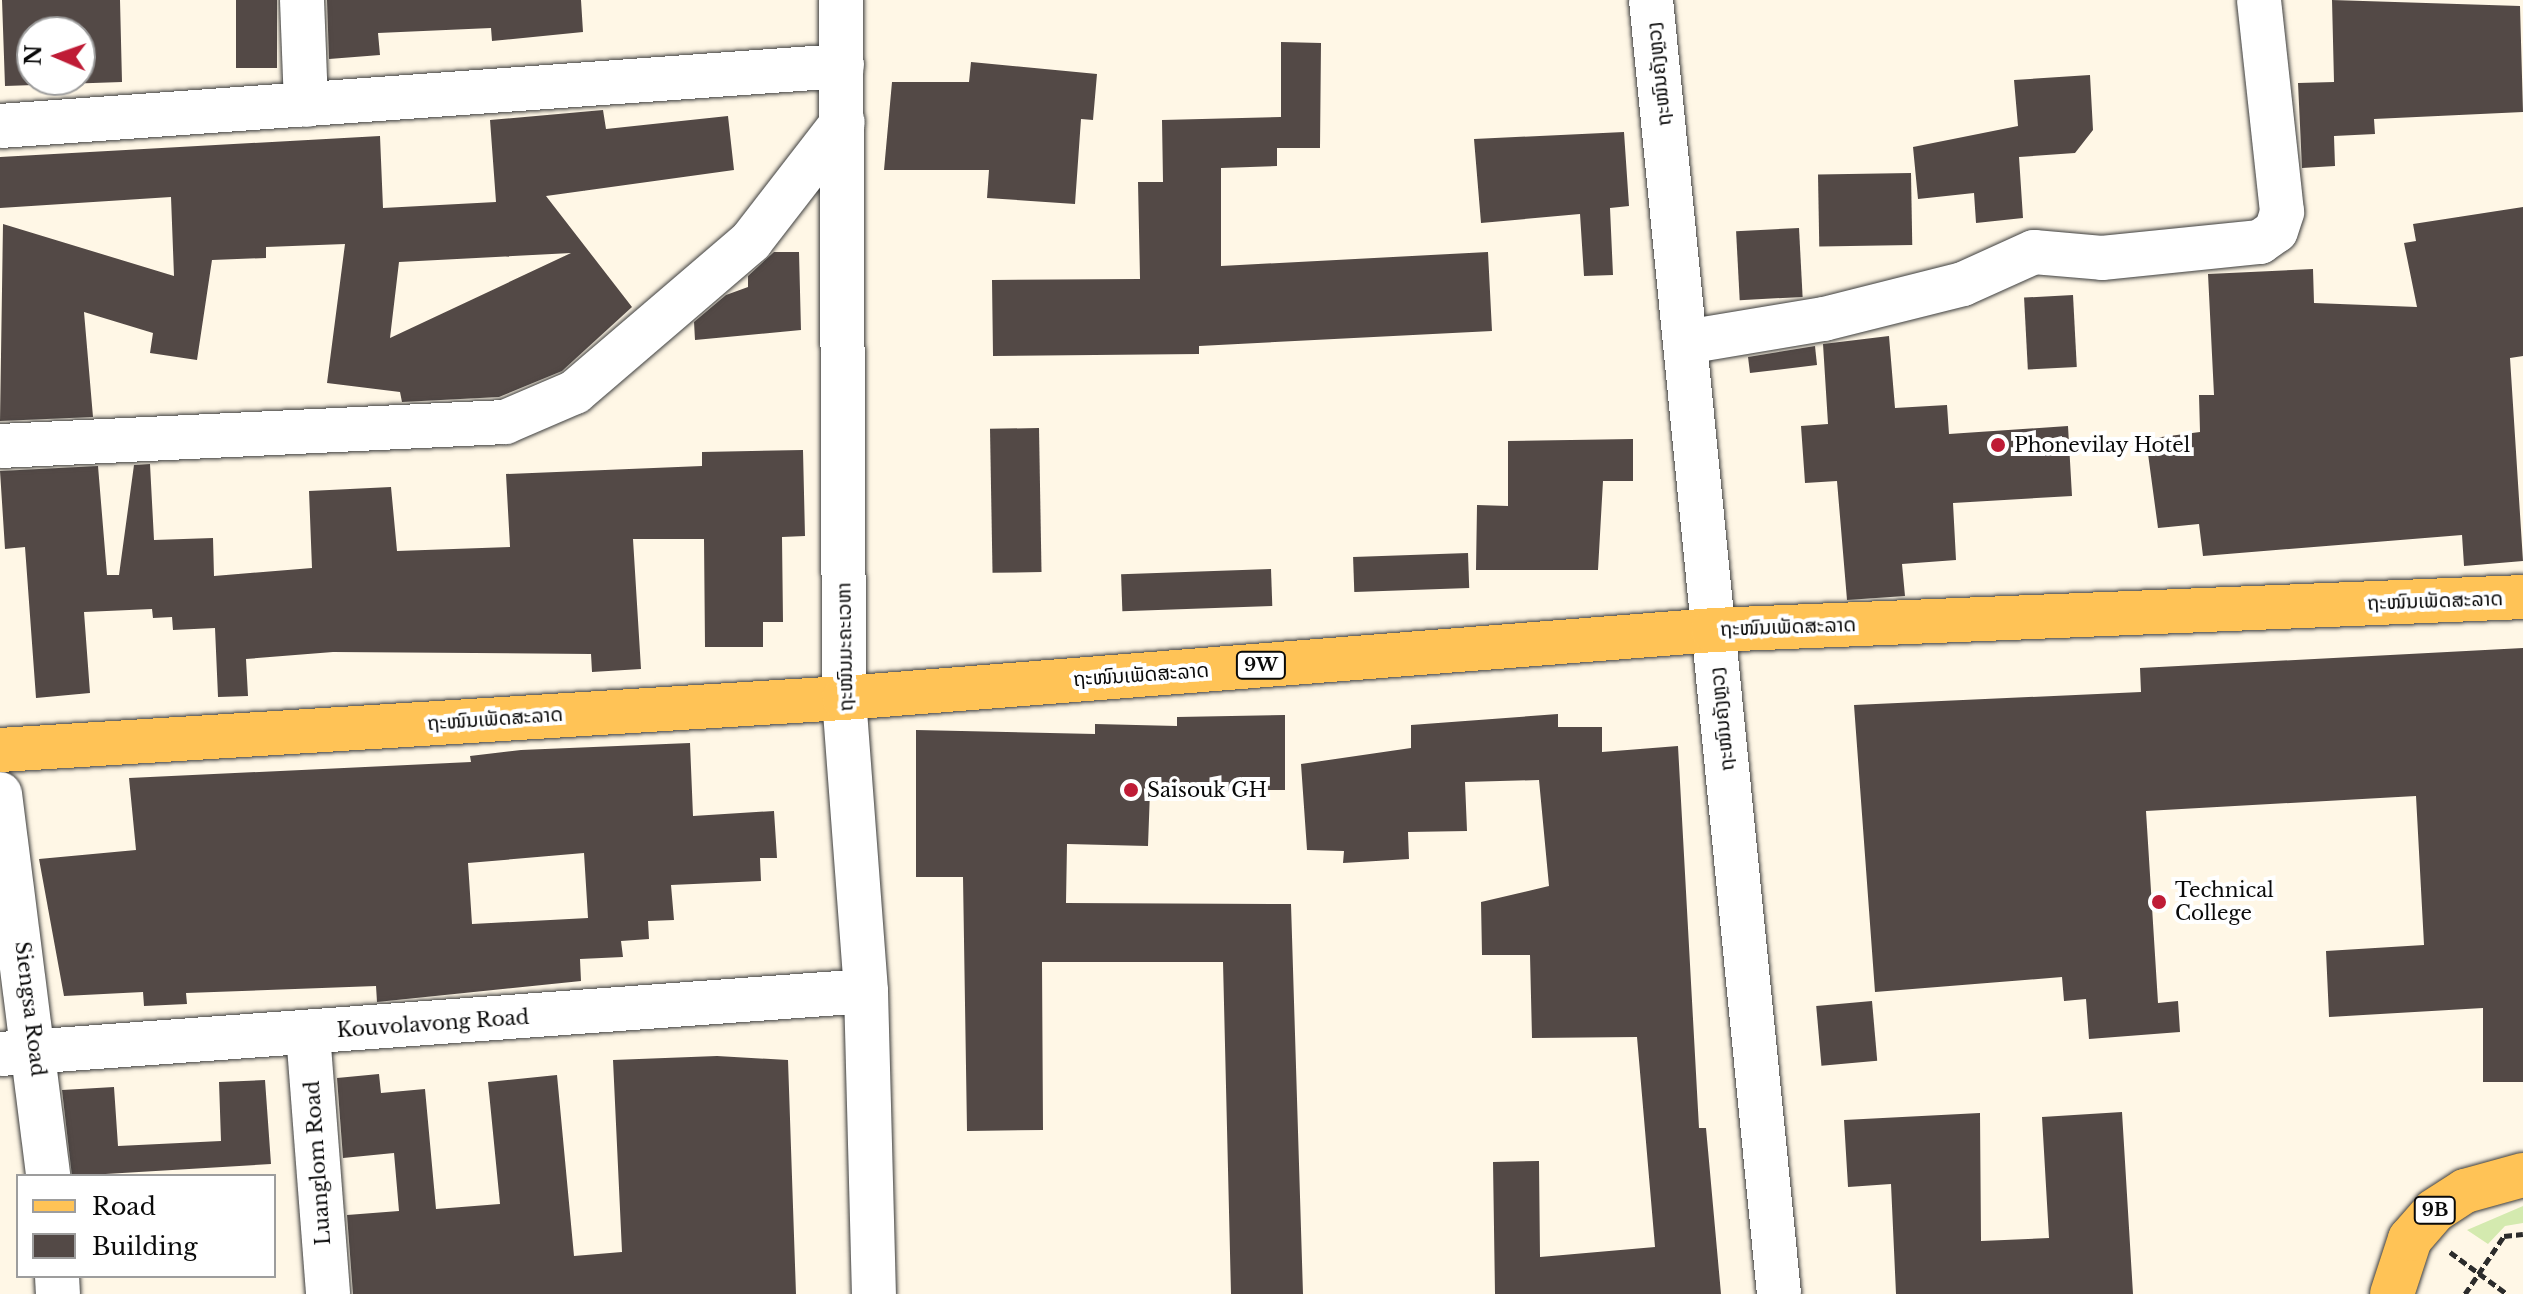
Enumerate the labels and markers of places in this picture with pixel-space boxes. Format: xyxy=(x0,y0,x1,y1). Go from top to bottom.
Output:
place label: Phonevilay Hotel xyxy=(2014,433,2191,457)
marker: Phonevilay Hotel xyxy=(1989,436,2007,454)
place label: Saisouk GH xyxy=(1147,778,1267,802)
marker: Saisouk GH xyxy=(1122,781,1140,799)
place label: Technical College xyxy=(2175,878,2274,925)
marker: Technical College xyxy=(2150,893,2168,911)

